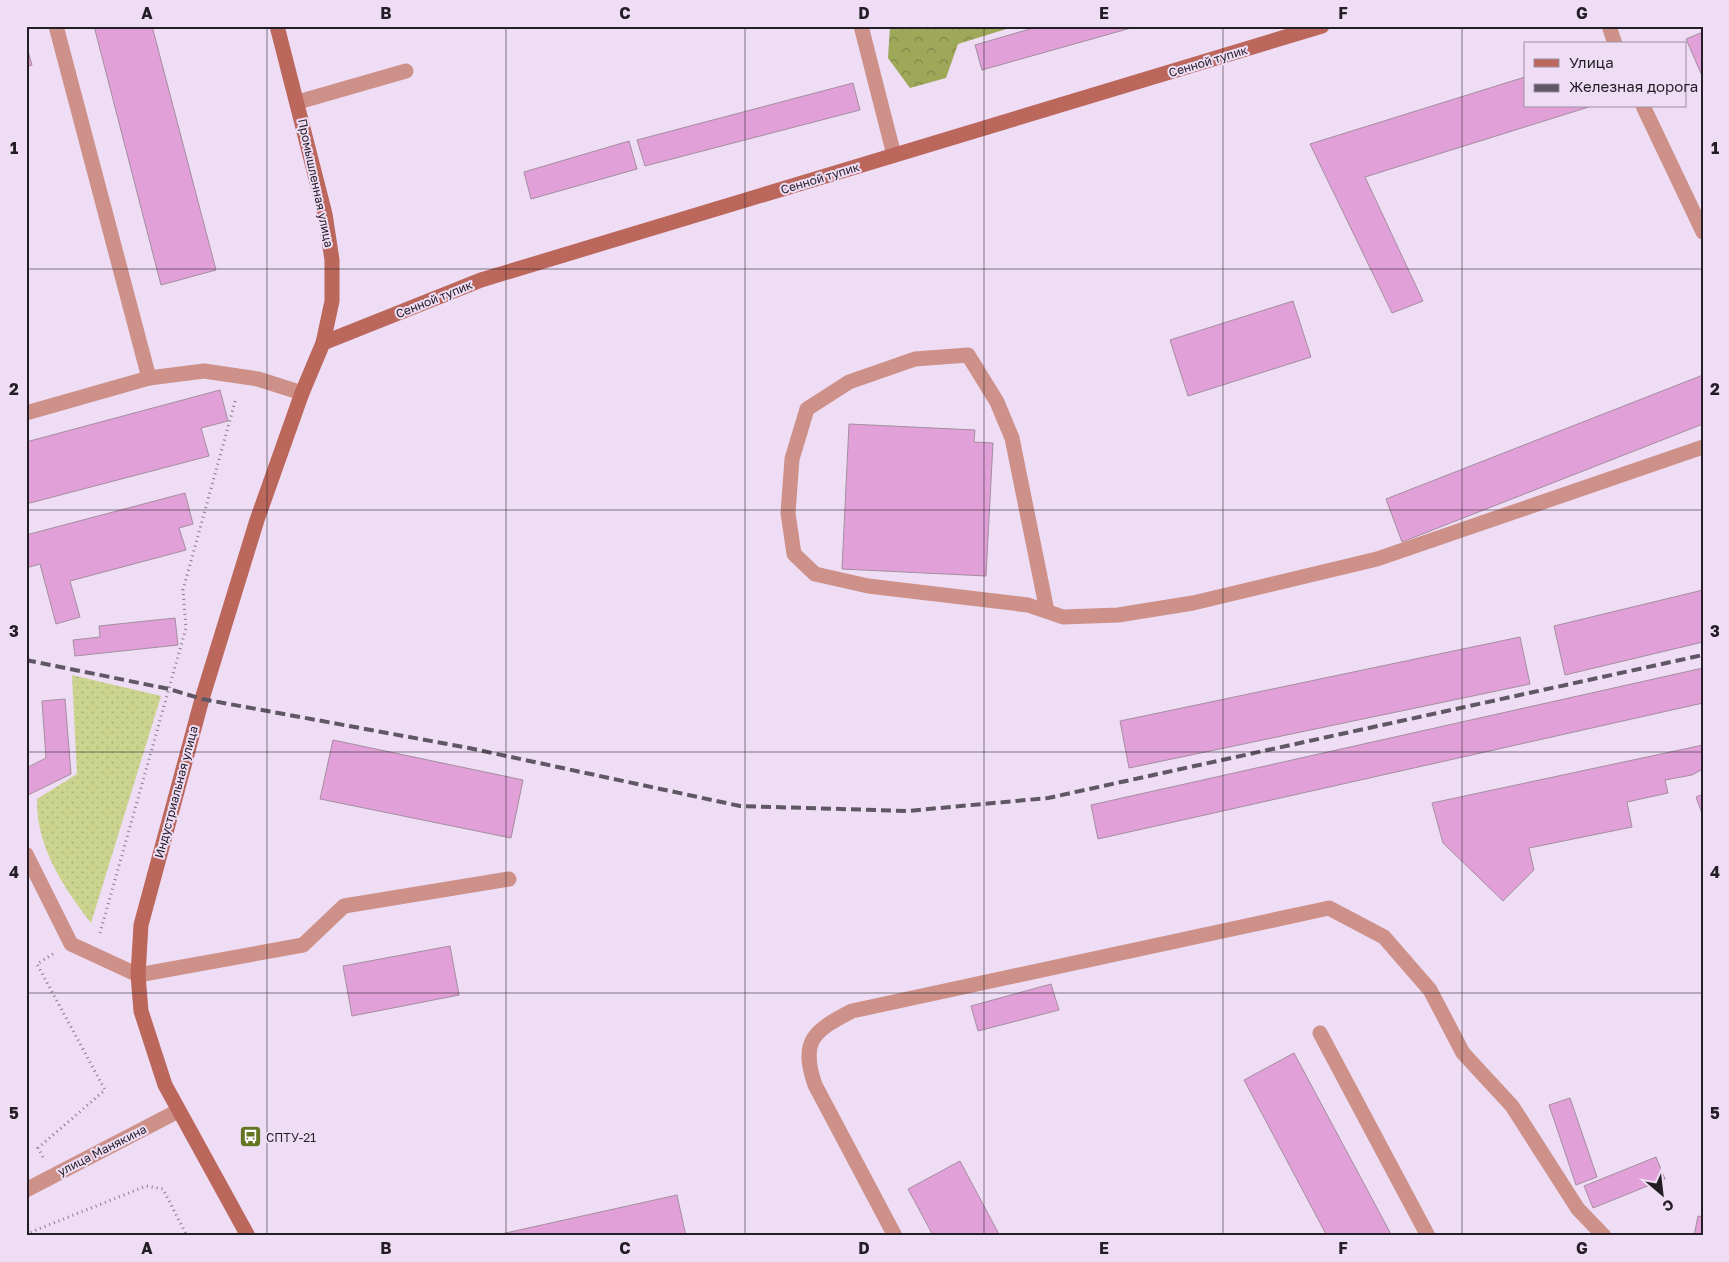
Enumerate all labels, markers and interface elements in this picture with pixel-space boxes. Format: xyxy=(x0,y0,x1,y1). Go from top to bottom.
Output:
text: A xyxy=(141,3,153,23)
text: B xyxy=(380,3,392,23)
text: C xyxy=(619,3,631,23)
text: D xyxy=(858,3,870,23)
text: E xyxy=(1099,3,1109,23)
text: F xyxy=(1338,3,1348,23)
text: G xyxy=(1576,3,1588,23)
street label: Сенной тупик xyxy=(1167,42,1249,80)
legend xyxy=(1524,42,1686,108)
text: Улица xyxy=(1569,53,1614,71)
text: Железная дорога xyxy=(1569,77,1698,95)
street label: Промышленная улица xyxy=(295,117,337,249)
text: 1 xyxy=(10,138,18,158)
text: 1 xyxy=(1711,138,1719,158)
street label: Сенной тупик xyxy=(779,159,861,197)
street label: Сенной тупик xyxy=(393,277,475,321)
text: 2 xyxy=(9,379,19,399)
text: 2 xyxy=(1710,379,1720,399)
text: 3 xyxy=(9,621,19,641)
text: 3 xyxy=(1710,621,1720,641)
street label: Индустриальная улица xyxy=(151,724,201,860)
text: 4 xyxy=(9,862,19,882)
text: 4 xyxy=(1710,862,1720,882)
text: 5 xyxy=(9,1103,19,1123)
text: 5 xyxy=(1710,1103,1720,1123)
street label: улица Манякина xyxy=(55,1121,149,1179)
bus stop icon: СПТУ-21 xyxy=(238,1125,262,1149)
place label: СПТУ-21 xyxy=(266,1130,316,1145)
north arrow xyxy=(1636,1170,1686,1220)
text: С xyxy=(1660,1196,1677,1216)
text: A xyxy=(141,1238,153,1258)
text: B xyxy=(380,1238,392,1258)
text: C xyxy=(619,1238,631,1258)
text: D xyxy=(858,1238,870,1258)
text: E xyxy=(1099,1238,1109,1258)
text: F xyxy=(1338,1238,1348,1258)
text: G xyxy=(1576,1238,1588,1258)

